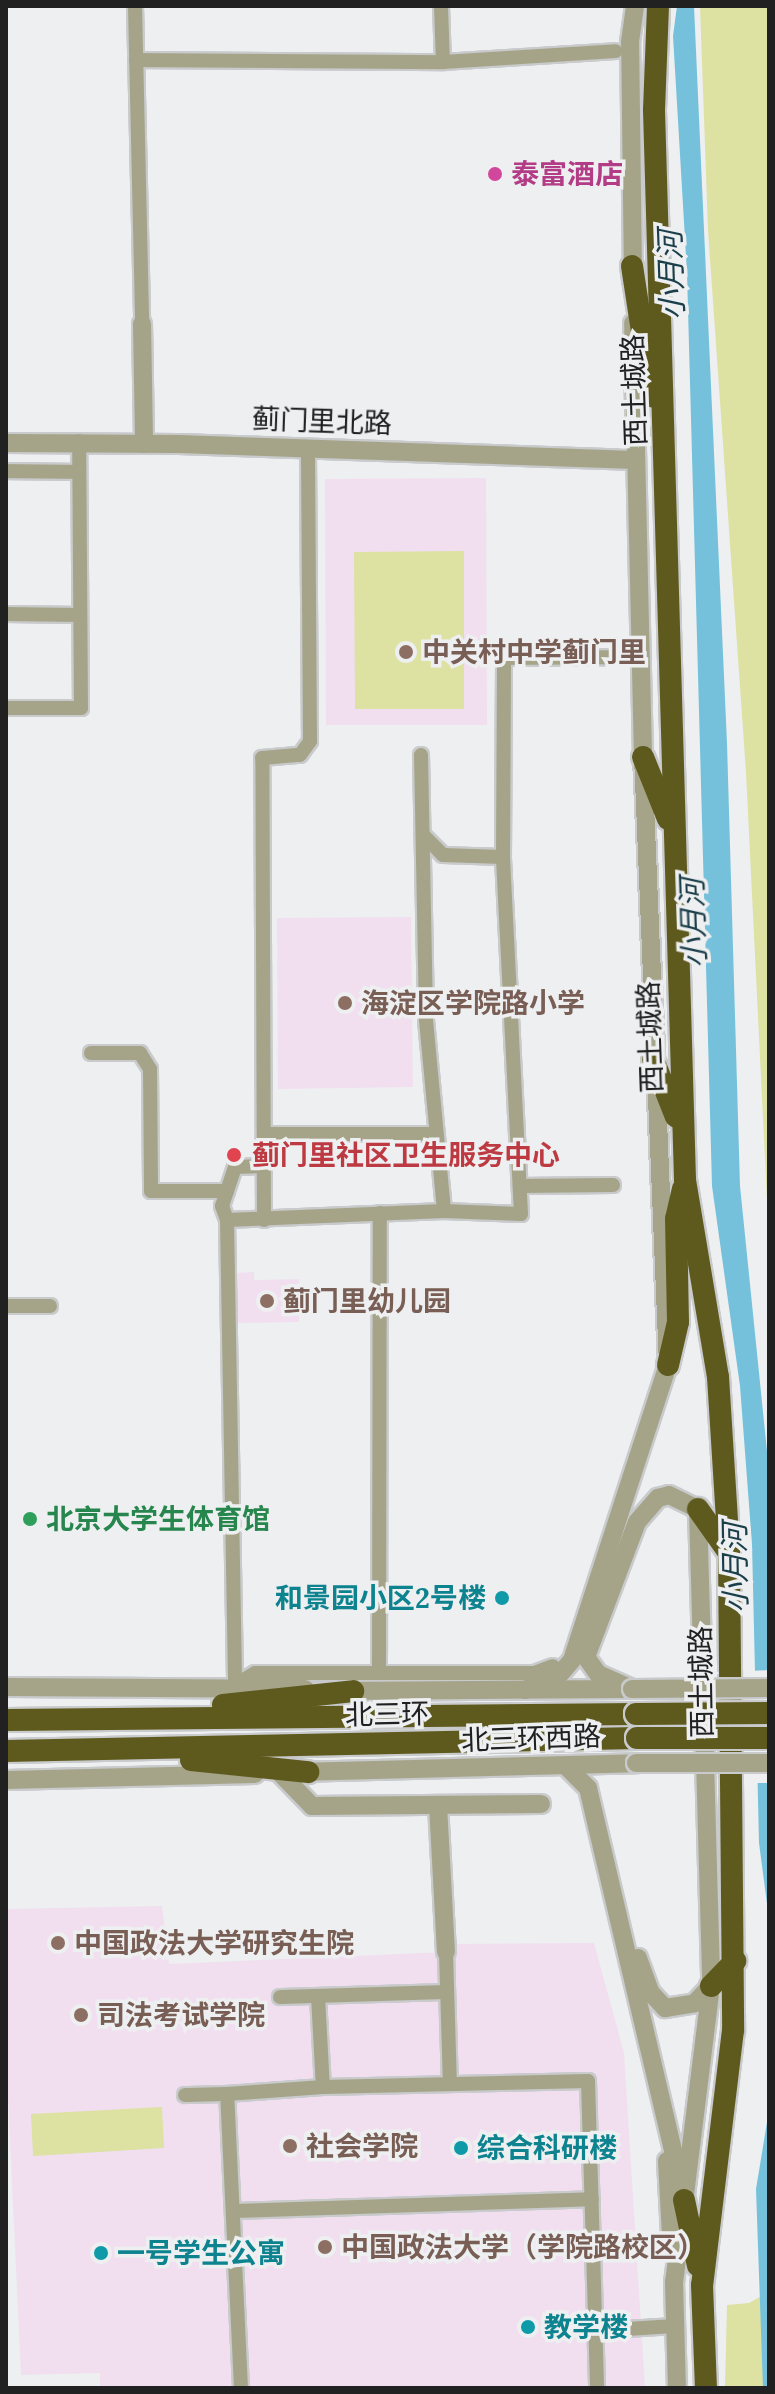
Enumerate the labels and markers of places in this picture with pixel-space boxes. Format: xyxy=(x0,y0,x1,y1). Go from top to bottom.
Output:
place label: 泰富酒店 xyxy=(511,157,623,191)
marker: 泰富酒店 xyxy=(486,165,504,183)
place label: 中关村中学蓟门里 xyxy=(422,635,646,669)
marker: 中关村中学蓟门里 xyxy=(397,643,415,661)
place label: 海淀区学院路小学 xyxy=(361,986,585,1020)
marker: 海淀区学院路小学 xyxy=(336,994,354,1012)
place label: 蓟门里社区卫生服务中心 xyxy=(252,1138,560,1172)
marker: 蓟门里社区卫生服务中心 xyxy=(223,1144,245,1166)
place label: 蓟门里幼儿园 xyxy=(283,1284,451,1318)
marker: 蓟门里幼儿园 xyxy=(258,1292,276,1310)
place label: 北京大学生体育馆 xyxy=(46,1502,270,1536)
marker: 北京大学生体育馆 xyxy=(21,1510,39,1528)
place label: 和景园小区2号楼 xyxy=(275,1581,486,1615)
marker: 和景园小区2号楼 xyxy=(493,1589,511,1607)
place label: 中国政法大学研究生院 xyxy=(74,1926,354,1960)
marker: 中国政法大学研究生院 xyxy=(49,1934,67,1952)
place label: 司法考试学院 xyxy=(97,1998,265,2032)
marker: 司法考试学院 xyxy=(72,2006,90,2024)
place label: 社会学院 xyxy=(306,2129,418,2163)
place label: 综合科研楼 xyxy=(477,2131,617,2165)
marker: 社会学院 xyxy=(281,2137,299,2155)
marker: 综合科研楼 xyxy=(452,2139,470,2157)
place label: 中国政法大学（学院路校区） xyxy=(341,2230,705,2264)
place label: 一号学生公寓 xyxy=(117,2236,285,2270)
marker: 中国政法大学（学院路校区） xyxy=(316,2238,334,2256)
marker: 一号学生公寓 xyxy=(92,2244,110,2262)
place label: 教学楼 xyxy=(544,2310,628,2344)
marker: 教学楼 xyxy=(519,2318,537,2336)

